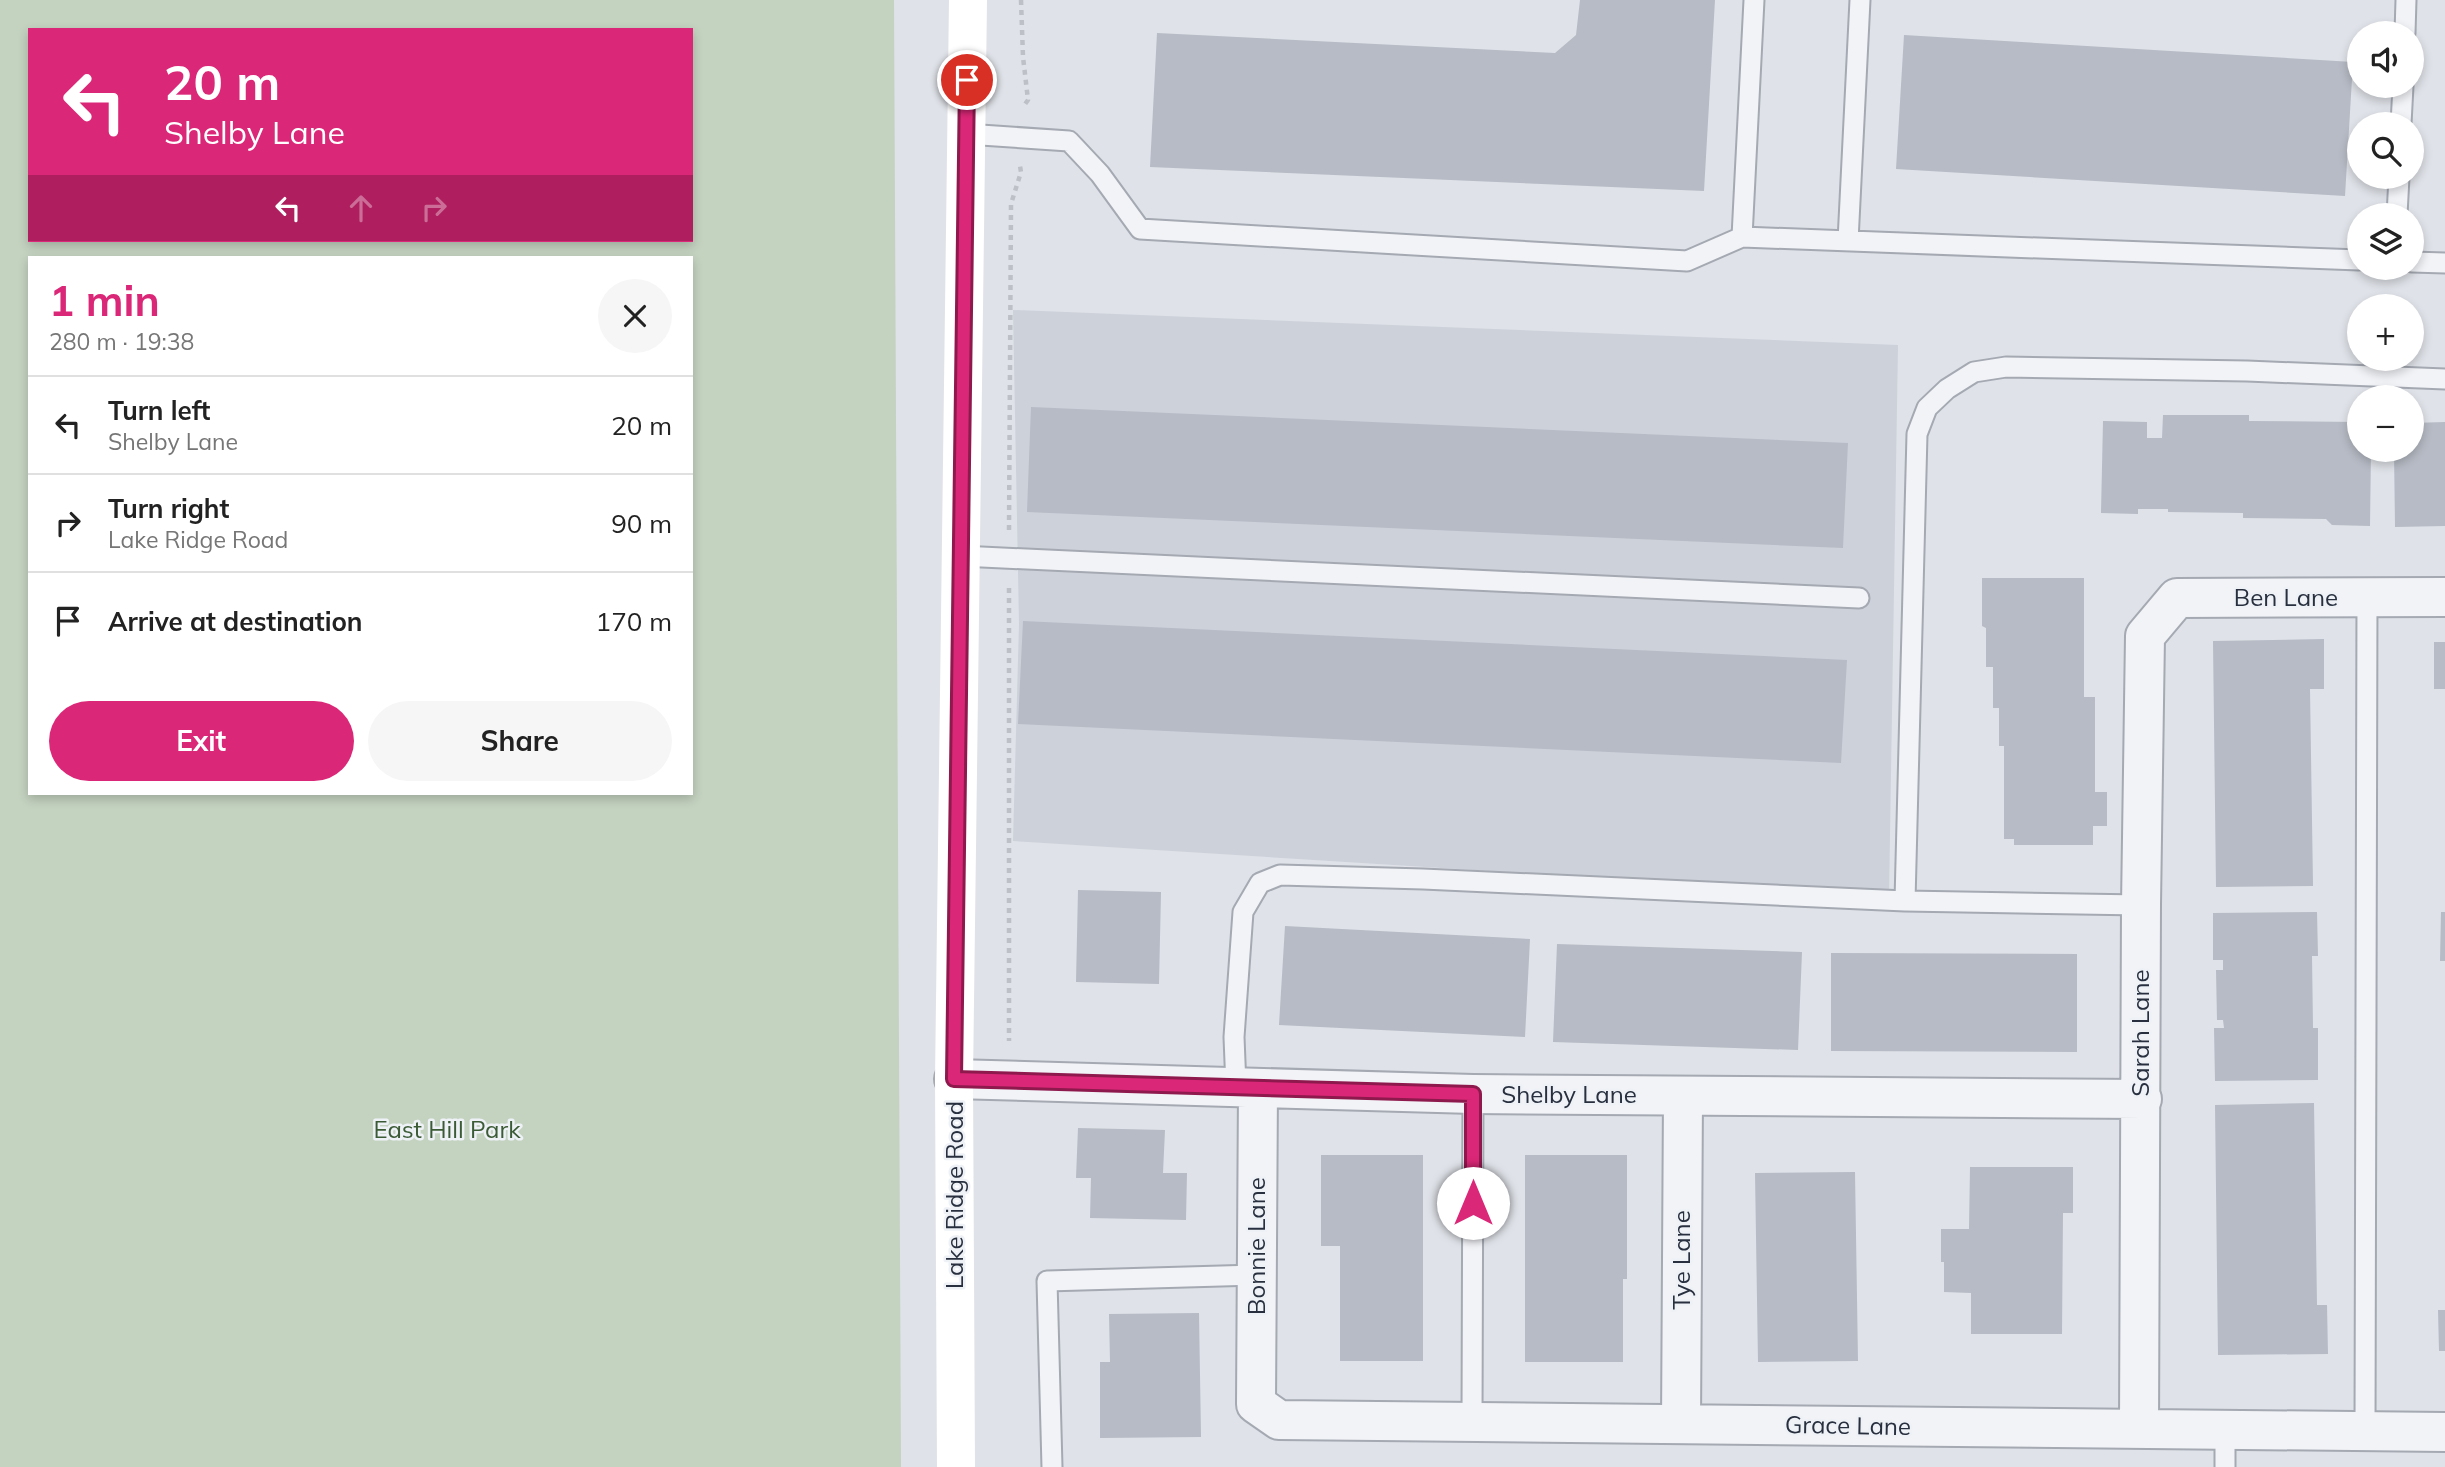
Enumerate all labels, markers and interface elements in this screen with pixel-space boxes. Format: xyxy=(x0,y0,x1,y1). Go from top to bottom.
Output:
map controls xyxy=(2347,21,2424,462)
button: sound xyxy=(2347,21,2424,98)
pin xyxy=(937,50,997,110)
text: 20 m xyxy=(164,51,280,112)
icon: left xyxy=(49,56,140,147)
icon: arrive xyxy=(948,61,986,99)
text: Shelby Lane xyxy=(164,112,345,152)
button: search xyxy=(2347,112,2424,189)
icon: left xyxy=(269,189,307,227)
icon: ahead xyxy=(342,189,380,227)
icon: right xyxy=(415,189,453,227)
button: layers xyxy=(2347,203,2424,280)
text: 1 min xyxy=(49,274,160,327)
button: close xyxy=(598,279,672,353)
button: + xyxy=(2347,294,2424,371)
text: 280 m · 19:38 xyxy=(49,327,194,356)
button: − xyxy=(2347,385,2424,462)
text: Turn left xyxy=(108,394,210,427)
icon: left xyxy=(49,406,87,444)
text: 20 m xyxy=(611,409,672,442)
text: Shelby Lane xyxy=(108,427,238,456)
text: Turn right xyxy=(108,492,229,525)
icon: right xyxy=(49,504,87,542)
text: 90 m xyxy=(611,507,672,540)
text: Lake Ridge Road xyxy=(108,525,288,554)
street label: Ben Lane xyxy=(2234,582,2338,612)
icon: arrive xyxy=(49,602,87,640)
text: Arrive at destination xyxy=(108,605,363,638)
text: 170 m xyxy=(596,605,672,638)
button: Exit xyxy=(49,701,354,781)
button: Share xyxy=(368,701,672,781)
street label: Sarah Lane xyxy=(2125,969,2155,1097)
street label: Shelby Lane xyxy=(1501,1079,1637,1109)
street label: Lake Ridge Road xyxy=(939,1101,969,1289)
park label: East Hill Park xyxy=(373,1114,521,1144)
position arrow xyxy=(1436,1166,1510,1240)
street label: Bonnie Lane xyxy=(1241,1177,1271,1315)
street label: Tye Lane xyxy=(1666,1210,1696,1310)
street label: Grace Lane xyxy=(1785,1409,1911,1441)

